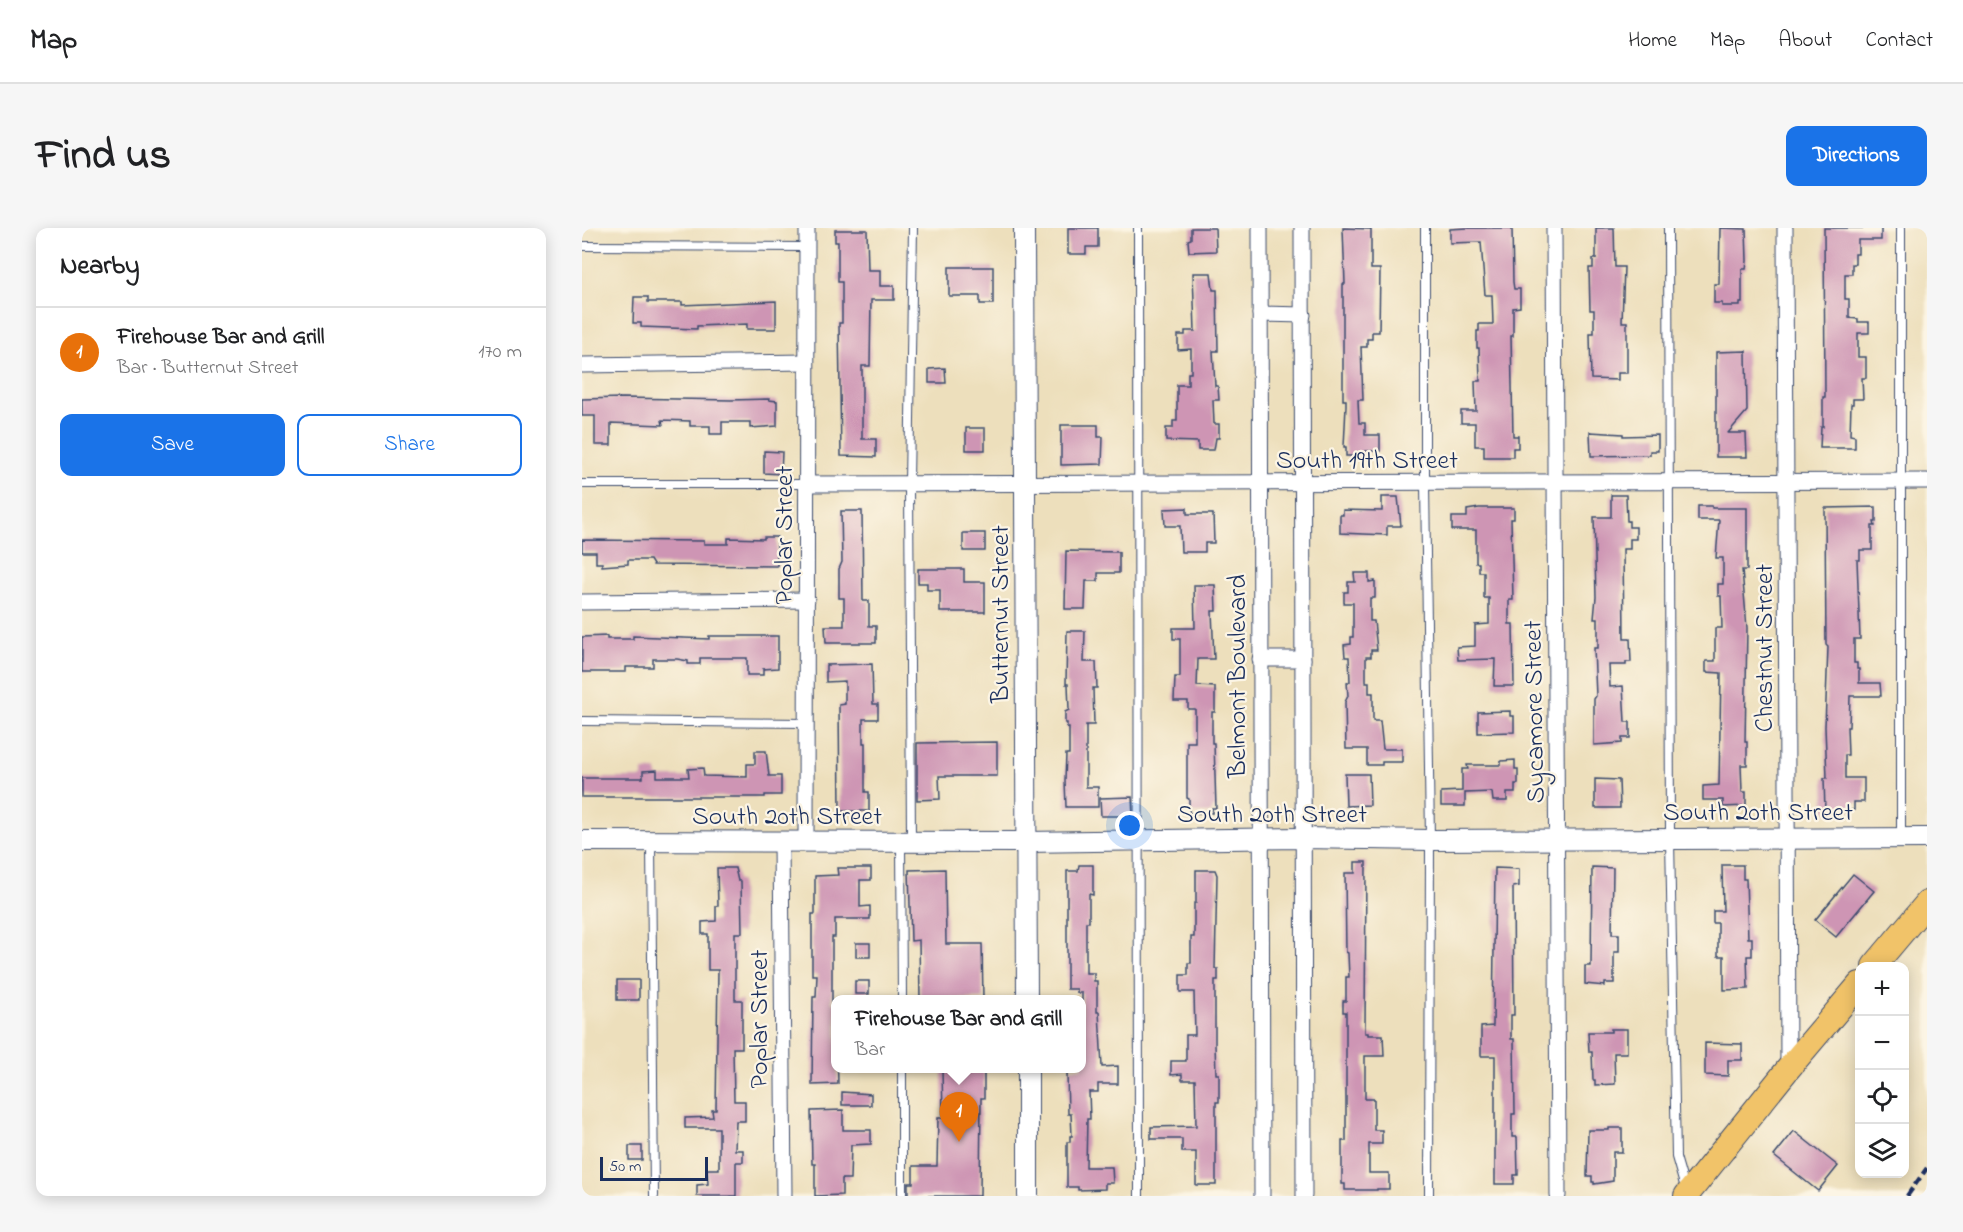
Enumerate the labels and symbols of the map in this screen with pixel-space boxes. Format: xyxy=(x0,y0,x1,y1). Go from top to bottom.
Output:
street label: South 19th Street xyxy=(1276,443,1458,481)
street label: Poplar Street xyxy=(767,465,805,604)
street label: Butternut Street xyxy=(983,525,1021,704)
street label: Chestnut Street xyxy=(1747,563,1785,732)
street label: Belmont Boulevard xyxy=(1220,574,1258,779)
street label: Sycamore Street xyxy=(1515,620,1557,804)
street label: South 20th Street xyxy=(1663,795,1853,833)
street label: South 20th Street xyxy=(1177,797,1367,835)
street label: South 20th Street xyxy=(692,799,882,837)
your location xyxy=(1115,811,1144,840)
street label: Poplar Street xyxy=(742,949,780,1088)
pin: 1 xyxy=(940,1092,979,1142)
scale bar xyxy=(600,1154,708,1182)

